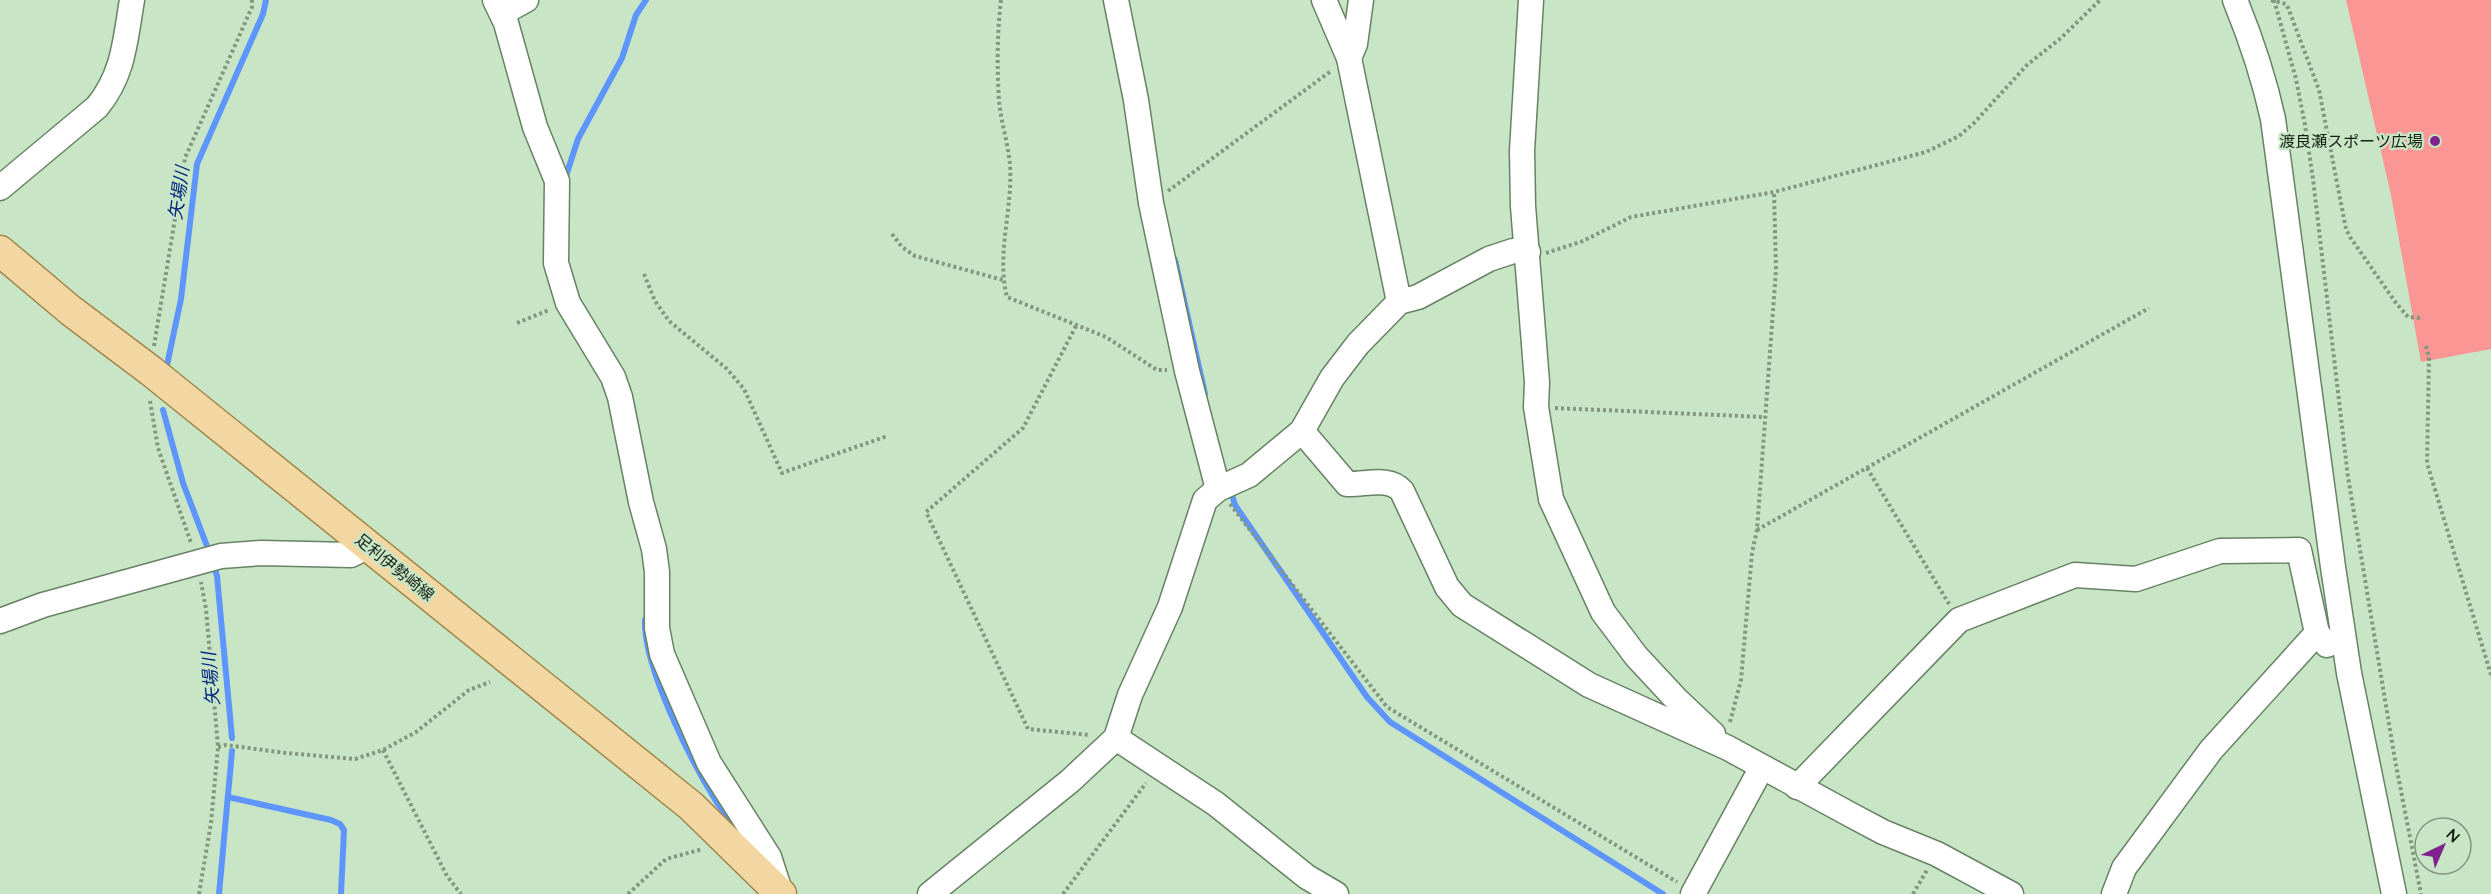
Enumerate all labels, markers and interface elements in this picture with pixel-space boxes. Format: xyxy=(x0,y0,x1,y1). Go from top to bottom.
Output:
place label: 渡良瀬スポーツ広場 xyxy=(2279,131,2423,151)
marker: 渡良瀬スポーツ広場 xyxy=(2428,134,2442,148)
water label: 矢場川 xyxy=(163,163,194,221)
street label: 足利伊勢崎線 xyxy=(351,529,439,605)
water label: 矢場川 xyxy=(197,649,224,707)
north arrow xyxy=(2413,816,2473,876)
text: N xyxy=(2442,824,2465,846)

